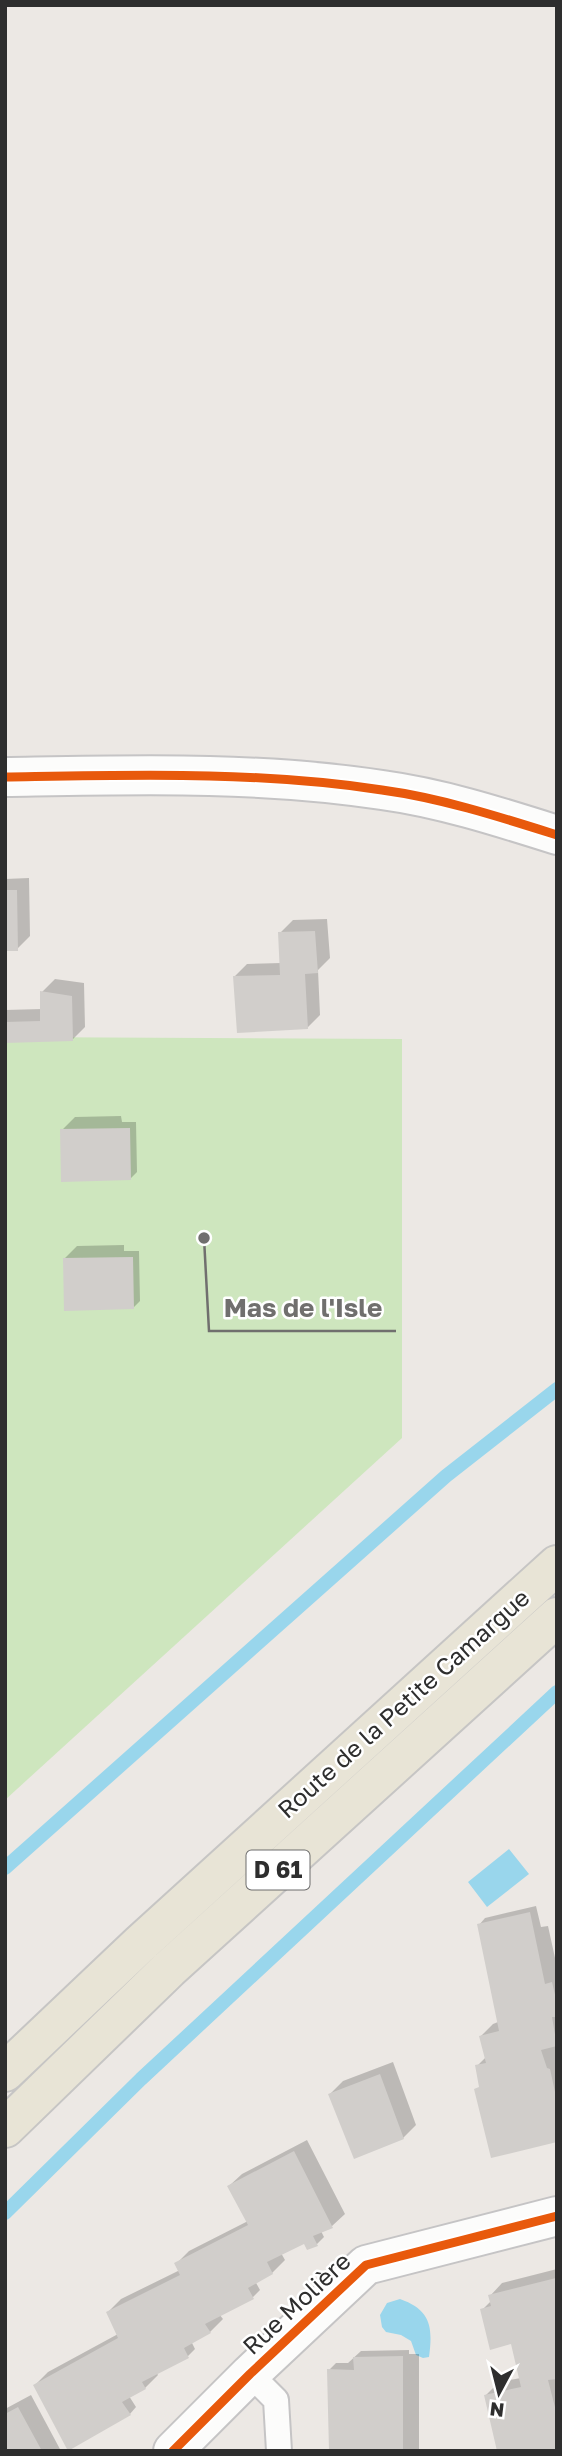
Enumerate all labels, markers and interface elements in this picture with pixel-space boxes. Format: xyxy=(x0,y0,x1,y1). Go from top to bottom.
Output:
callout: Mas de l'Isle xyxy=(209,1284,396,1331)
text: Mas de l'Isle xyxy=(224,1292,382,1323)
street label: Route de la Petite Camargue xyxy=(271,1582,535,1824)
road number: D 61 xyxy=(246,1851,310,1890)
street label: Rue Molière xyxy=(236,2246,356,2360)
north arrow xyxy=(464,2358,534,2428)
text: N xyxy=(488,2398,505,2423)

